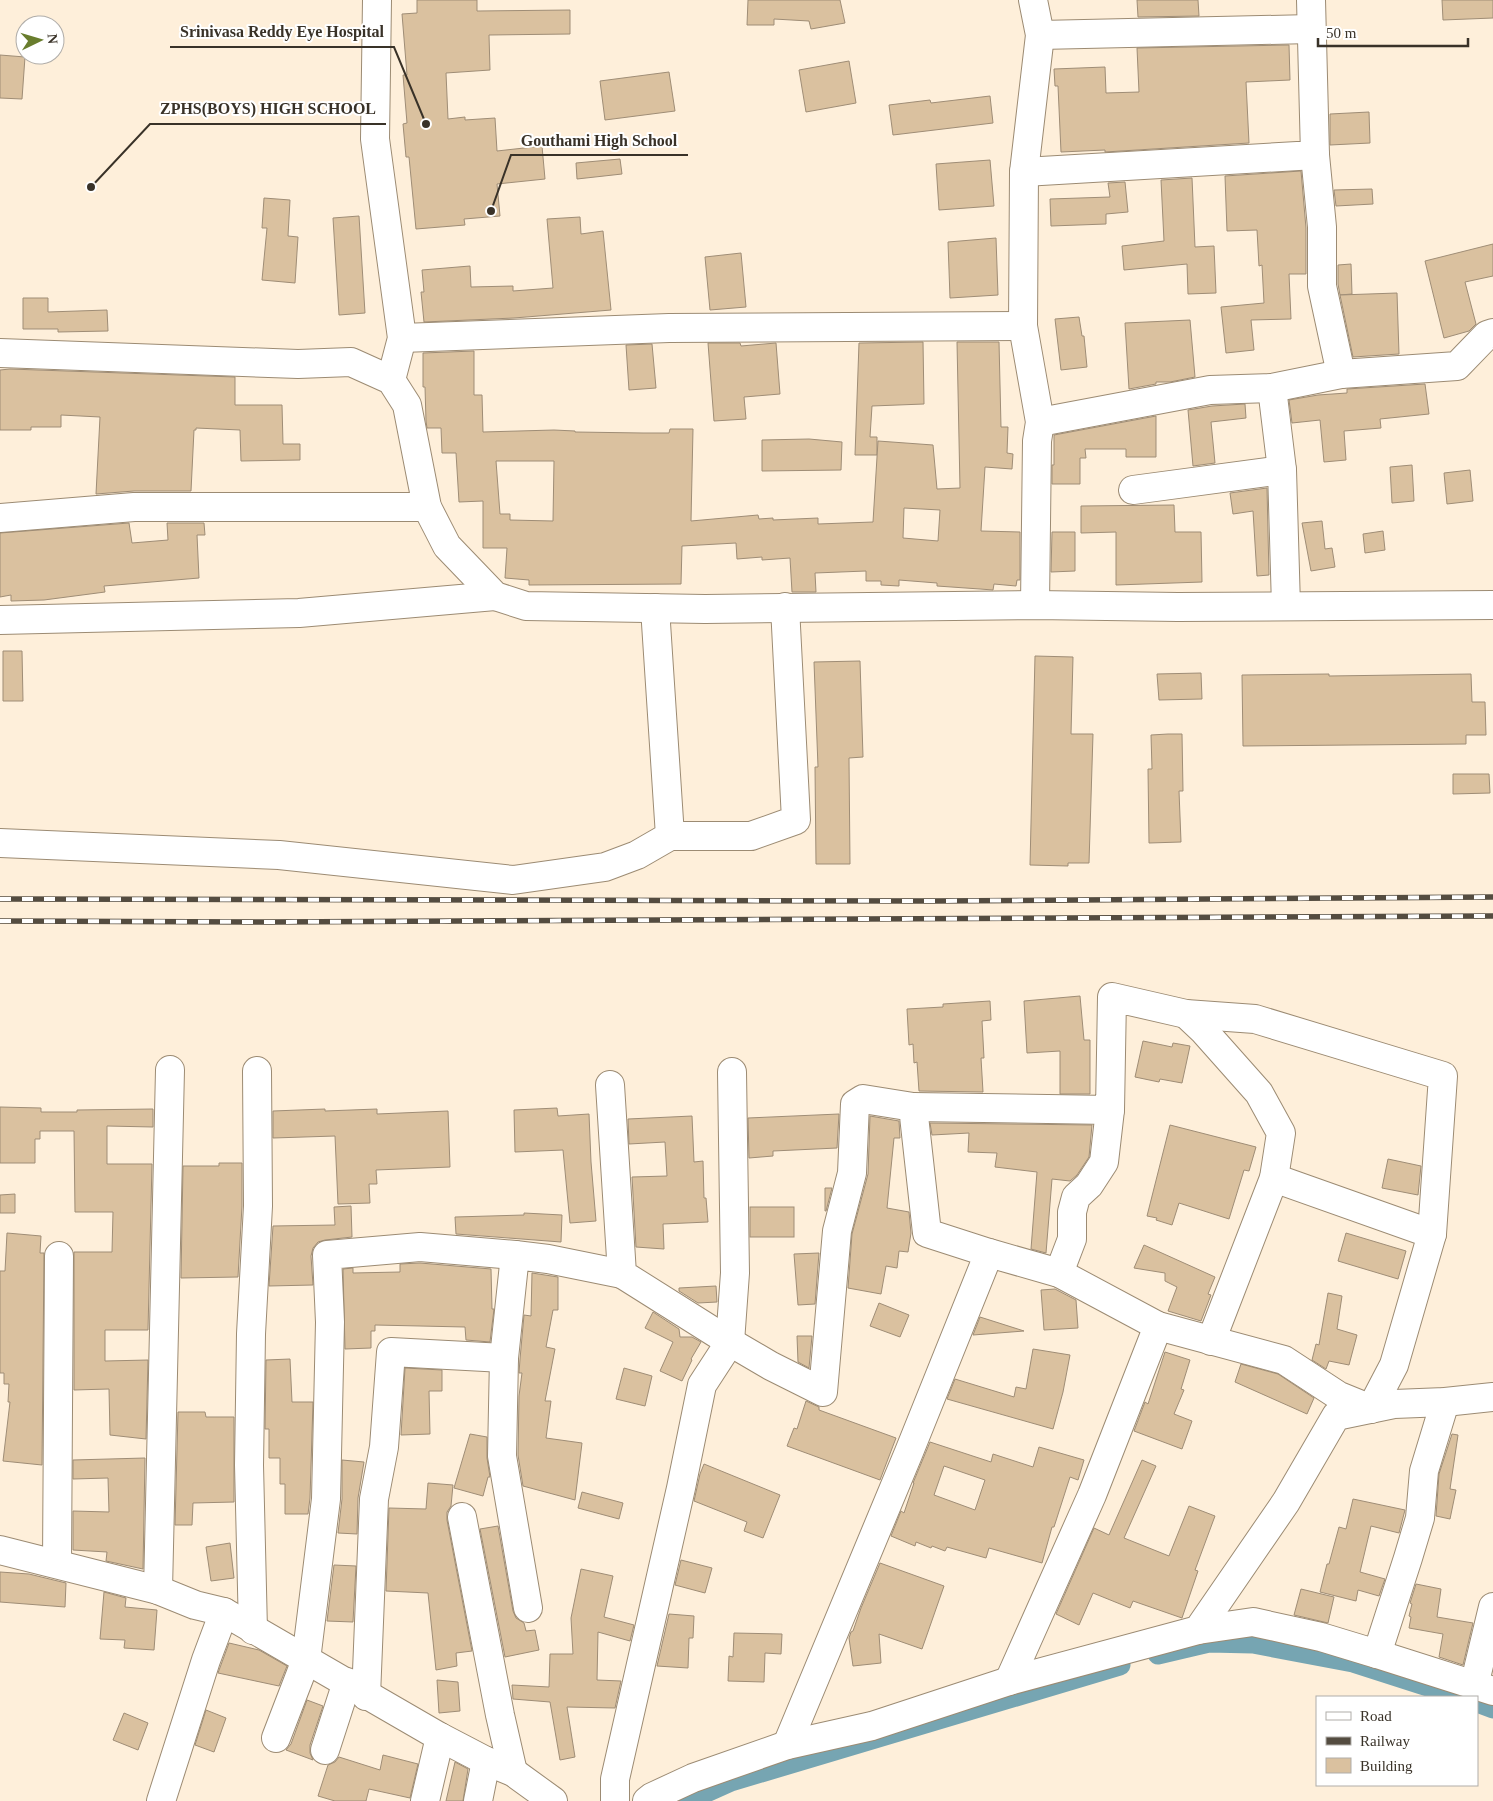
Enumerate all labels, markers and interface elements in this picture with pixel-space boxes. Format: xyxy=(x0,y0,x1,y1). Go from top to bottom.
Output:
north arrow xyxy=(15,15,65,65)
scale bar xyxy=(1318,15,1468,47)
callout: Srinivasa Reddy Eye Hospital xyxy=(170,16,394,47)
text: Srinivasa Reddy Eye Hospital xyxy=(180,23,385,41)
text: 50 m xyxy=(1326,25,1357,41)
text: N xyxy=(45,33,60,45)
callout: ZPHS(BOYS) HIGH SCHOOL xyxy=(150,93,386,124)
text: ZPHS(BOYS) HIGH SCHOOL xyxy=(160,100,376,118)
callout: Gouthami High School xyxy=(511,124,688,155)
text: Gouthami High School xyxy=(521,132,678,150)
legend xyxy=(1316,1696,1478,1786)
text: Road xyxy=(1360,1708,1392,1724)
text: Railway xyxy=(1360,1733,1410,1749)
text: Building xyxy=(1360,1758,1413,1774)

